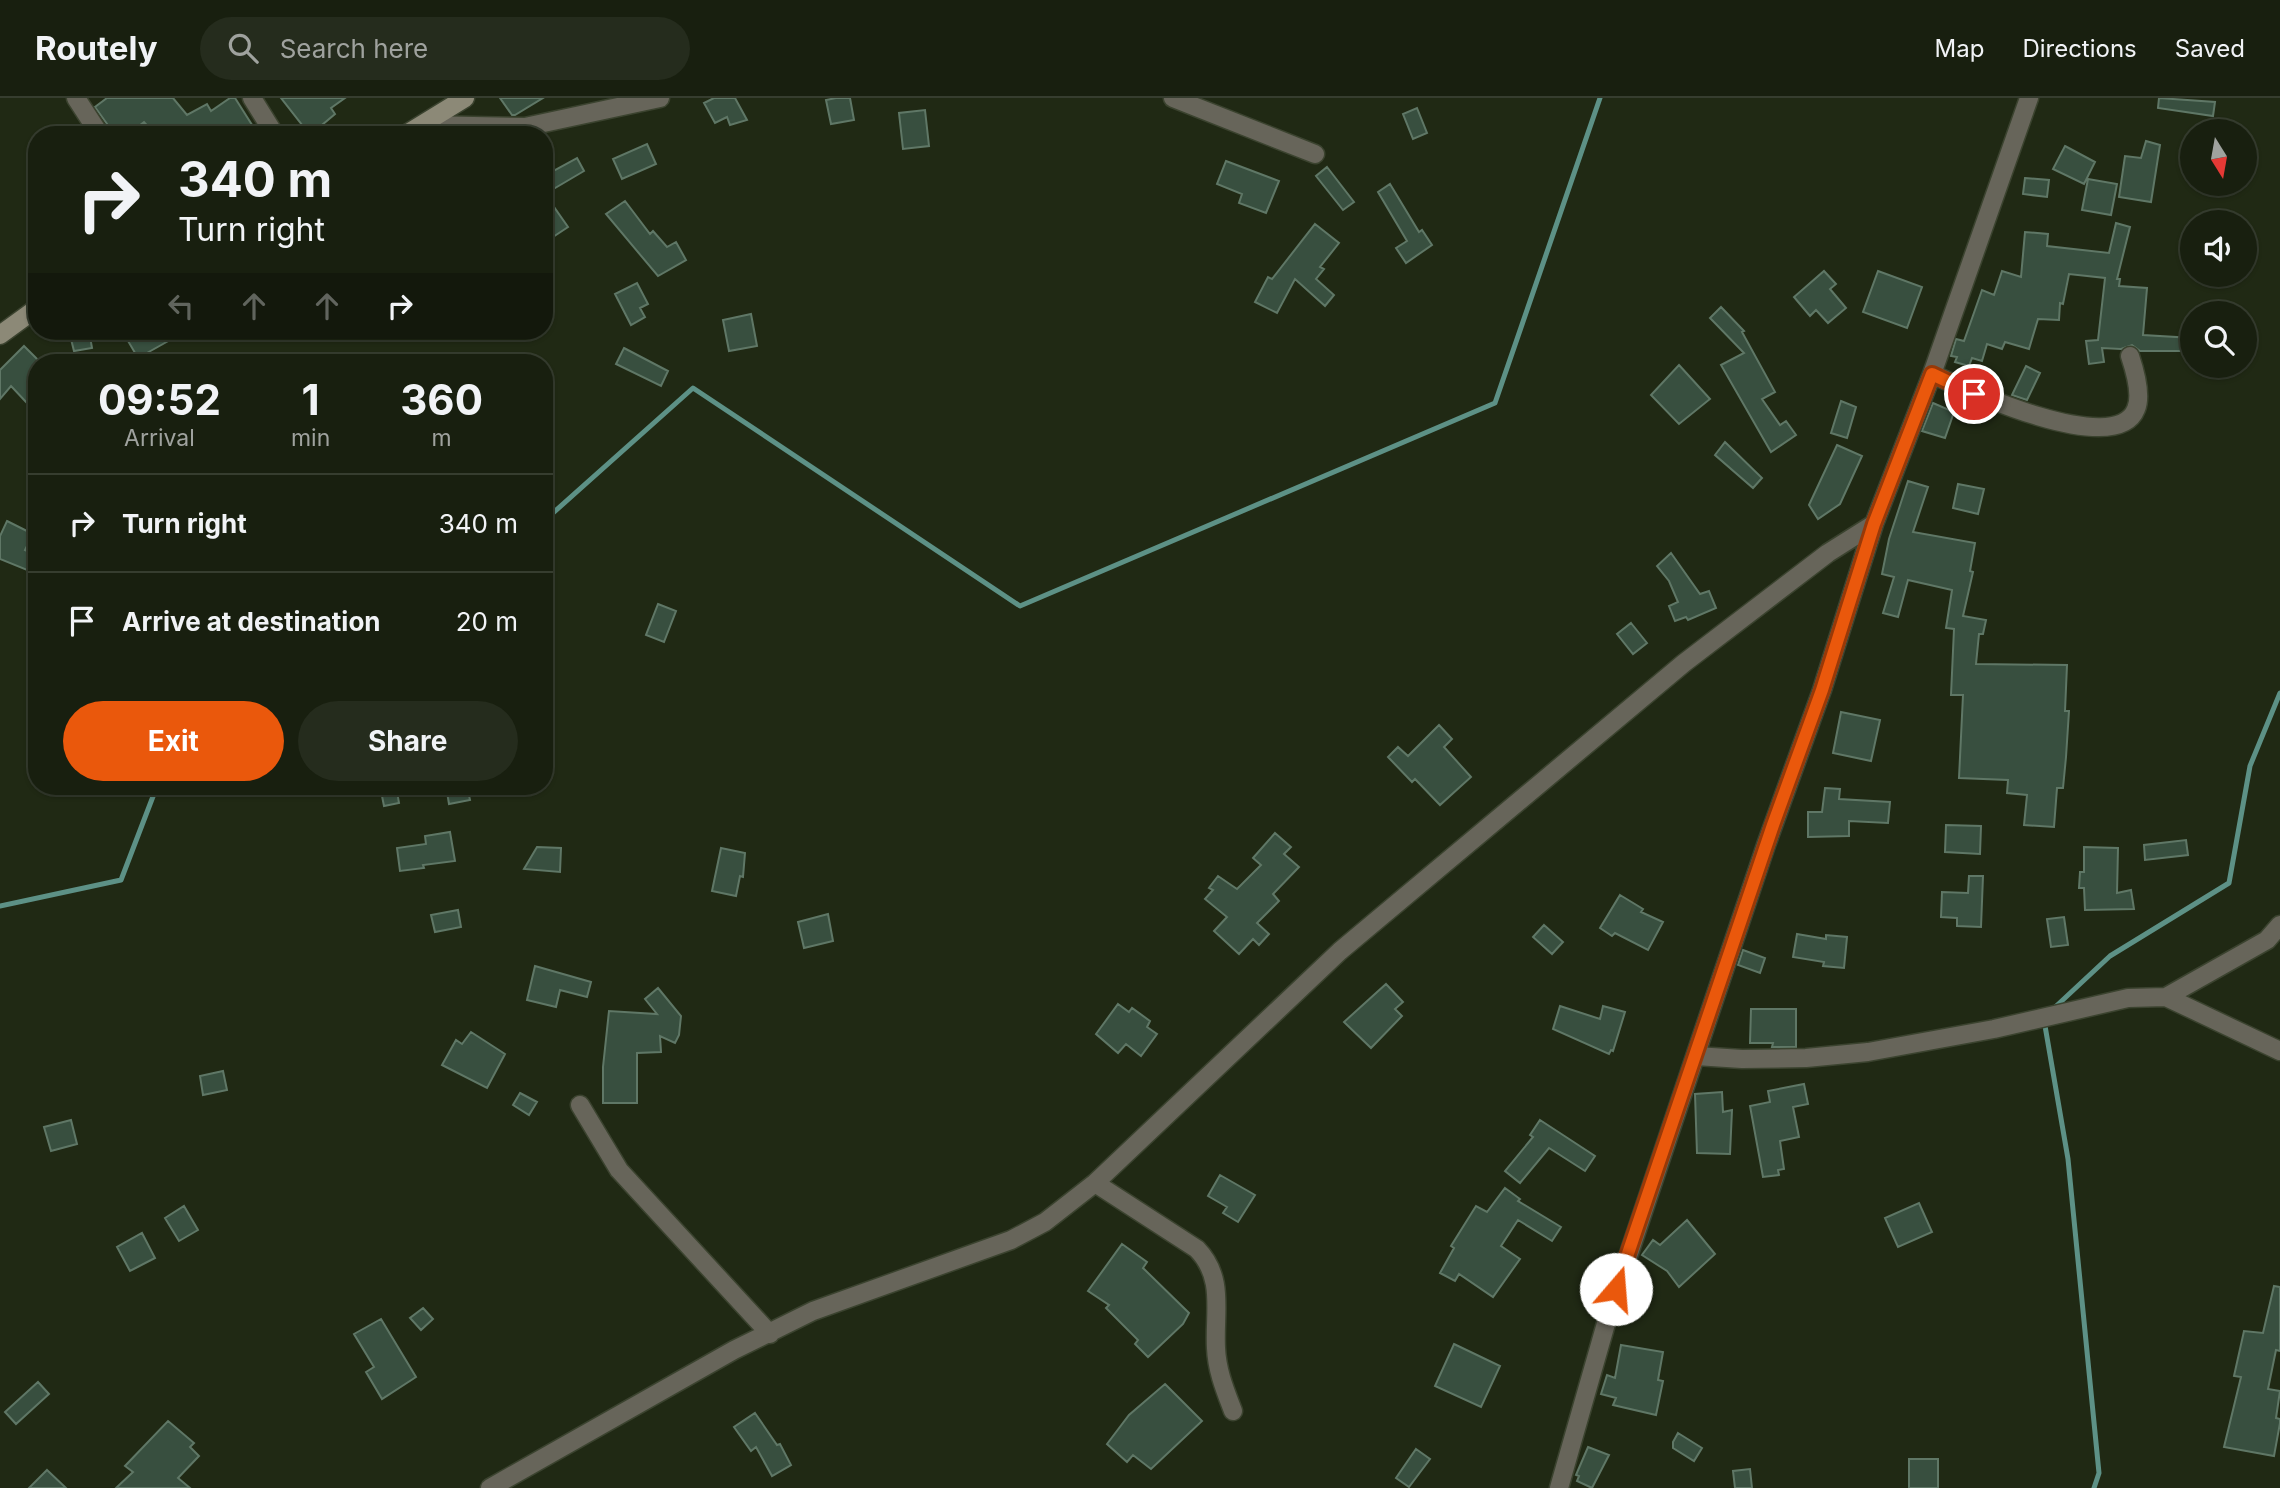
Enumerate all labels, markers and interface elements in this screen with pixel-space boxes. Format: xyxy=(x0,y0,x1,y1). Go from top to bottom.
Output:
search box xyxy=(200,17,690,80)
text: Routely xyxy=(35,28,158,68)
icon: search xyxy=(224,29,262,67)
text: Search here xyxy=(280,33,428,64)
text: Map xyxy=(1935,34,1984,63)
text: Directions xyxy=(2022,34,2137,63)
text: Saved xyxy=(2175,34,2245,63)
north arrow xyxy=(2180,119,2258,196)
map controls xyxy=(2180,119,2257,378)
text: 340 m xyxy=(178,150,332,209)
icon: right xyxy=(63,154,154,245)
text: Turn right xyxy=(178,210,325,249)
button: sound xyxy=(2180,210,2257,287)
icon: left xyxy=(162,287,200,325)
icon: ahead xyxy=(235,287,273,325)
icon: ahead xyxy=(308,287,346,325)
icon: right xyxy=(381,287,419,325)
button: search xyxy=(2180,301,2257,378)
pin xyxy=(1944,364,2004,424)
text: 09:52 xyxy=(98,374,221,425)
text: 1 xyxy=(302,374,320,425)
text: 360 xyxy=(400,374,483,425)
icon: arrive xyxy=(1955,375,1993,413)
text: Arrival xyxy=(124,424,195,452)
text: min xyxy=(291,424,330,452)
text: m xyxy=(432,424,452,452)
icon: right xyxy=(63,504,101,542)
text: Turn right xyxy=(122,508,247,539)
text: 340 m xyxy=(439,508,518,539)
icon: arrive xyxy=(63,602,101,640)
text: Arrive at destination xyxy=(122,606,381,637)
text: 20 m xyxy=(456,606,518,637)
button: Exit xyxy=(63,701,284,781)
button: Share xyxy=(298,701,518,781)
position arrow xyxy=(1579,1252,1653,1326)

